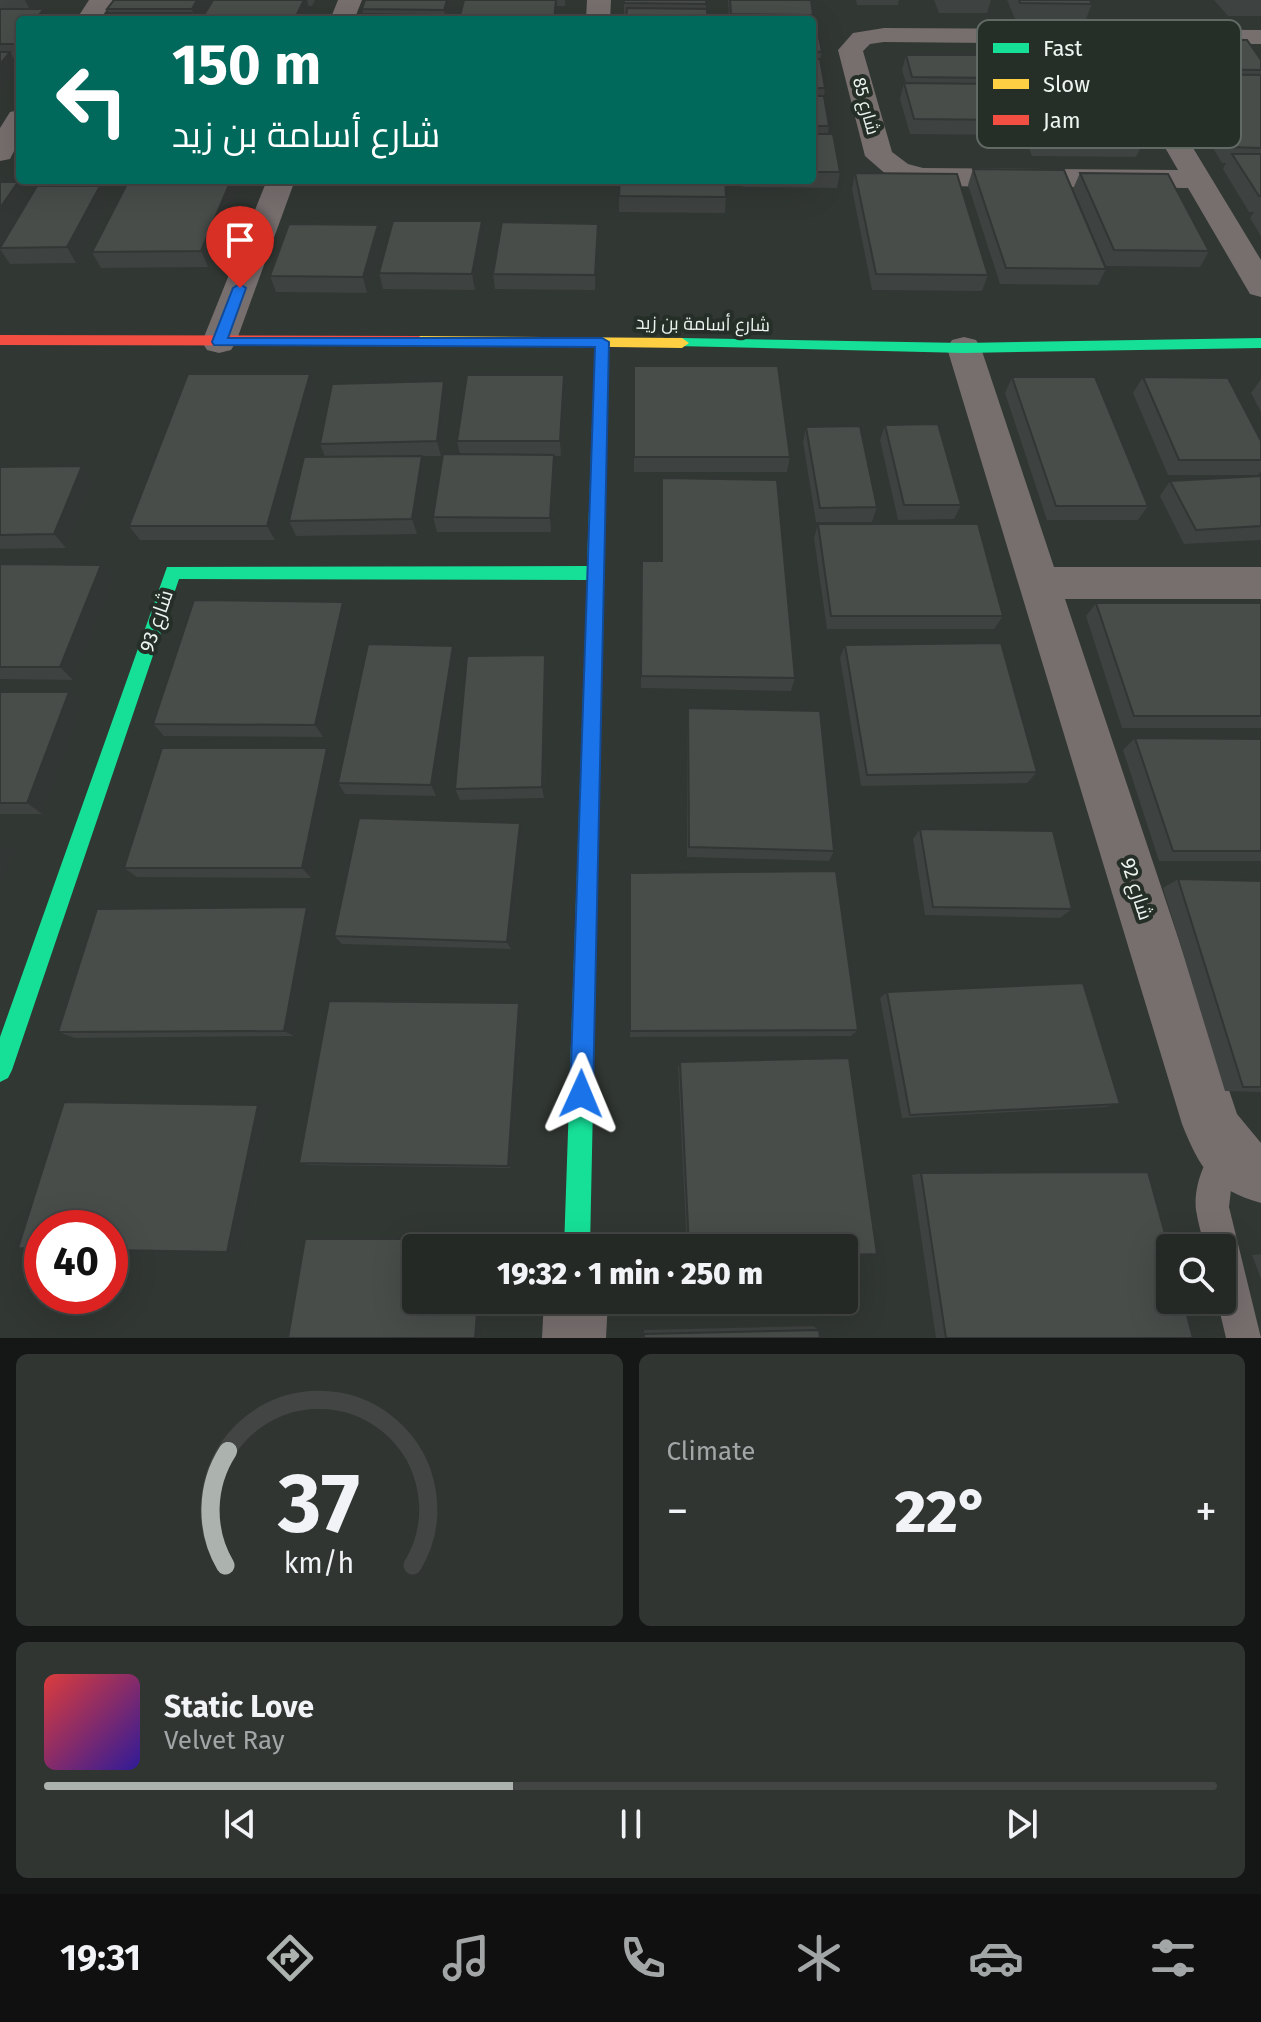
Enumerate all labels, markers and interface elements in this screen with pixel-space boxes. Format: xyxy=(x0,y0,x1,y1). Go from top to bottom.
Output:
legend xyxy=(977,20,1241,148)
text: 150 m xyxy=(172,32,321,99)
text: Fast xyxy=(1043,35,1083,62)
icon: left xyxy=(40,48,144,152)
text: Slow xyxy=(1043,71,1090,98)
street label: شارع 85 xyxy=(847,75,884,137)
text: Jam xyxy=(1043,107,1081,134)
text: شارع أسامة بن زيد xyxy=(172,113,440,157)
pin xyxy=(206,206,274,288)
icon: arrive xyxy=(218,218,262,262)
street label: شارع أسامة بن زيد xyxy=(636,312,770,337)
street label: شارع 93 xyxy=(134,587,180,656)
street label: شارع 92 xyxy=(1114,855,1158,924)
position arrow xyxy=(539,1052,623,1136)
speed limit sign: 40 xyxy=(24,1210,128,1314)
map controls xyxy=(1156,1234,1236,1314)
button: search xyxy=(1156,1234,1236,1314)
text: 19:32 · 1 min · 250 m xyxy=(497,1256,763,1292)
text: Climate xyxy=(667,1436,755,1467)
text: 37 xyxy=(277,1454,360,1554)
text: 22° xyxy=(895,1476,989,1548)
text: − xyxy=(667,1485,689,1538)
text: + xyxy=(1195,1485,1217,1538)
text: km/h xyxy=(284,1546,355,1581)
text: Static Love xyxy=(164,1689,314,1725)
text: Velvet Ray xyxy=(164,1725,284,1756)
icon: previous xyxy=(218,1802,262,1846)
icon: pause xyxy=(609,1802,653,1846)
icon: next xyxy=(1000,1802,1044,1846)
icon: directions xyxy=(262,1930,318,1986)
icon: music xyxy=(438,1930,494,1986)
icon: phone xyxy=(615,1930,671,1986)
icon: climate xyxy=(791,1930,847,1986)
icon: car xyxy=(968,1930,1024,1986)
icon: filters xyxy=(1145,1930,1201,1986)
text: 19:31 xyxy=(60,1936,141,1980)

